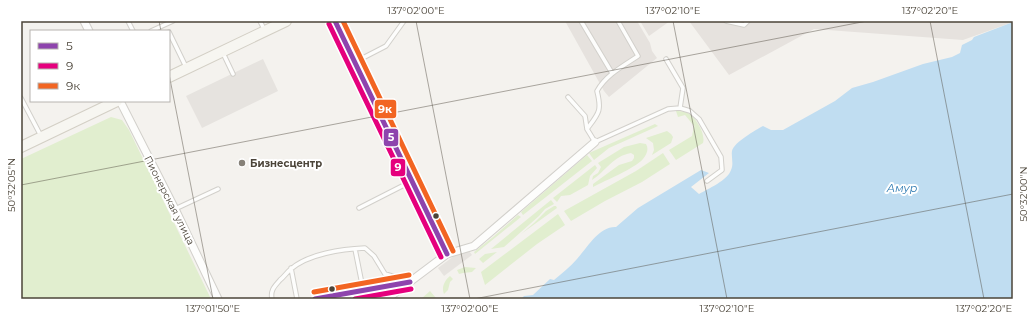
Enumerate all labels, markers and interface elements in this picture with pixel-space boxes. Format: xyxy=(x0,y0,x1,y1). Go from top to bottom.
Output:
text: 137°02'00"E xyxy=(387,4,445,17)
text: 137°02'10"E xyxy=(646,4,701,17)
text: 137°02'20"E xyxy=(902,4,959,17)
legend xyxy=(30,30,170,102)
text: 5 xyxy=(66,38,73,53)
text: 9 xyxy=(66,58,73,73)
text: 9к xyxy=(66,78,80,93)
line badge: 9к xyxy=(374,99,397,119)
text: 9к xyxy=(378,102,393,116)
line badge: 5 xyxy=(383,128,399,147)
text: 5 xyxy=(388,130,395,144)
street label: Пионерская улица xyxy=(141,153,198,247)
place label: Бизнесцентр xyxy=(250,157,322,170)
text: 50°32'05"N xyxy=(5,158,18,212)
marker: Бизнесцентр xyxy=(237,158,247,168)
line badge: 9 xyxy=(390,158,406,177)
text: 9 xyxy=(394,160,402,174)
text: 50°32'00"N xyxy=(1017,166,1030,222)
water label: Амур xyxy=(886,181,918,195)
unlabelled marker xyxy=(431,211,441,221)
unlabelled marker xyxy=(327,284,337,294)
text: 137°01'50"E xyxy=(186,302,240,315)
text: 137°02'00"E xyxy=(441,302,499,315)
text: 137°02'10"E xyxy=(700,302,755,315)
text: 137°02'20"E xyxy=(956,302,1013,315)

